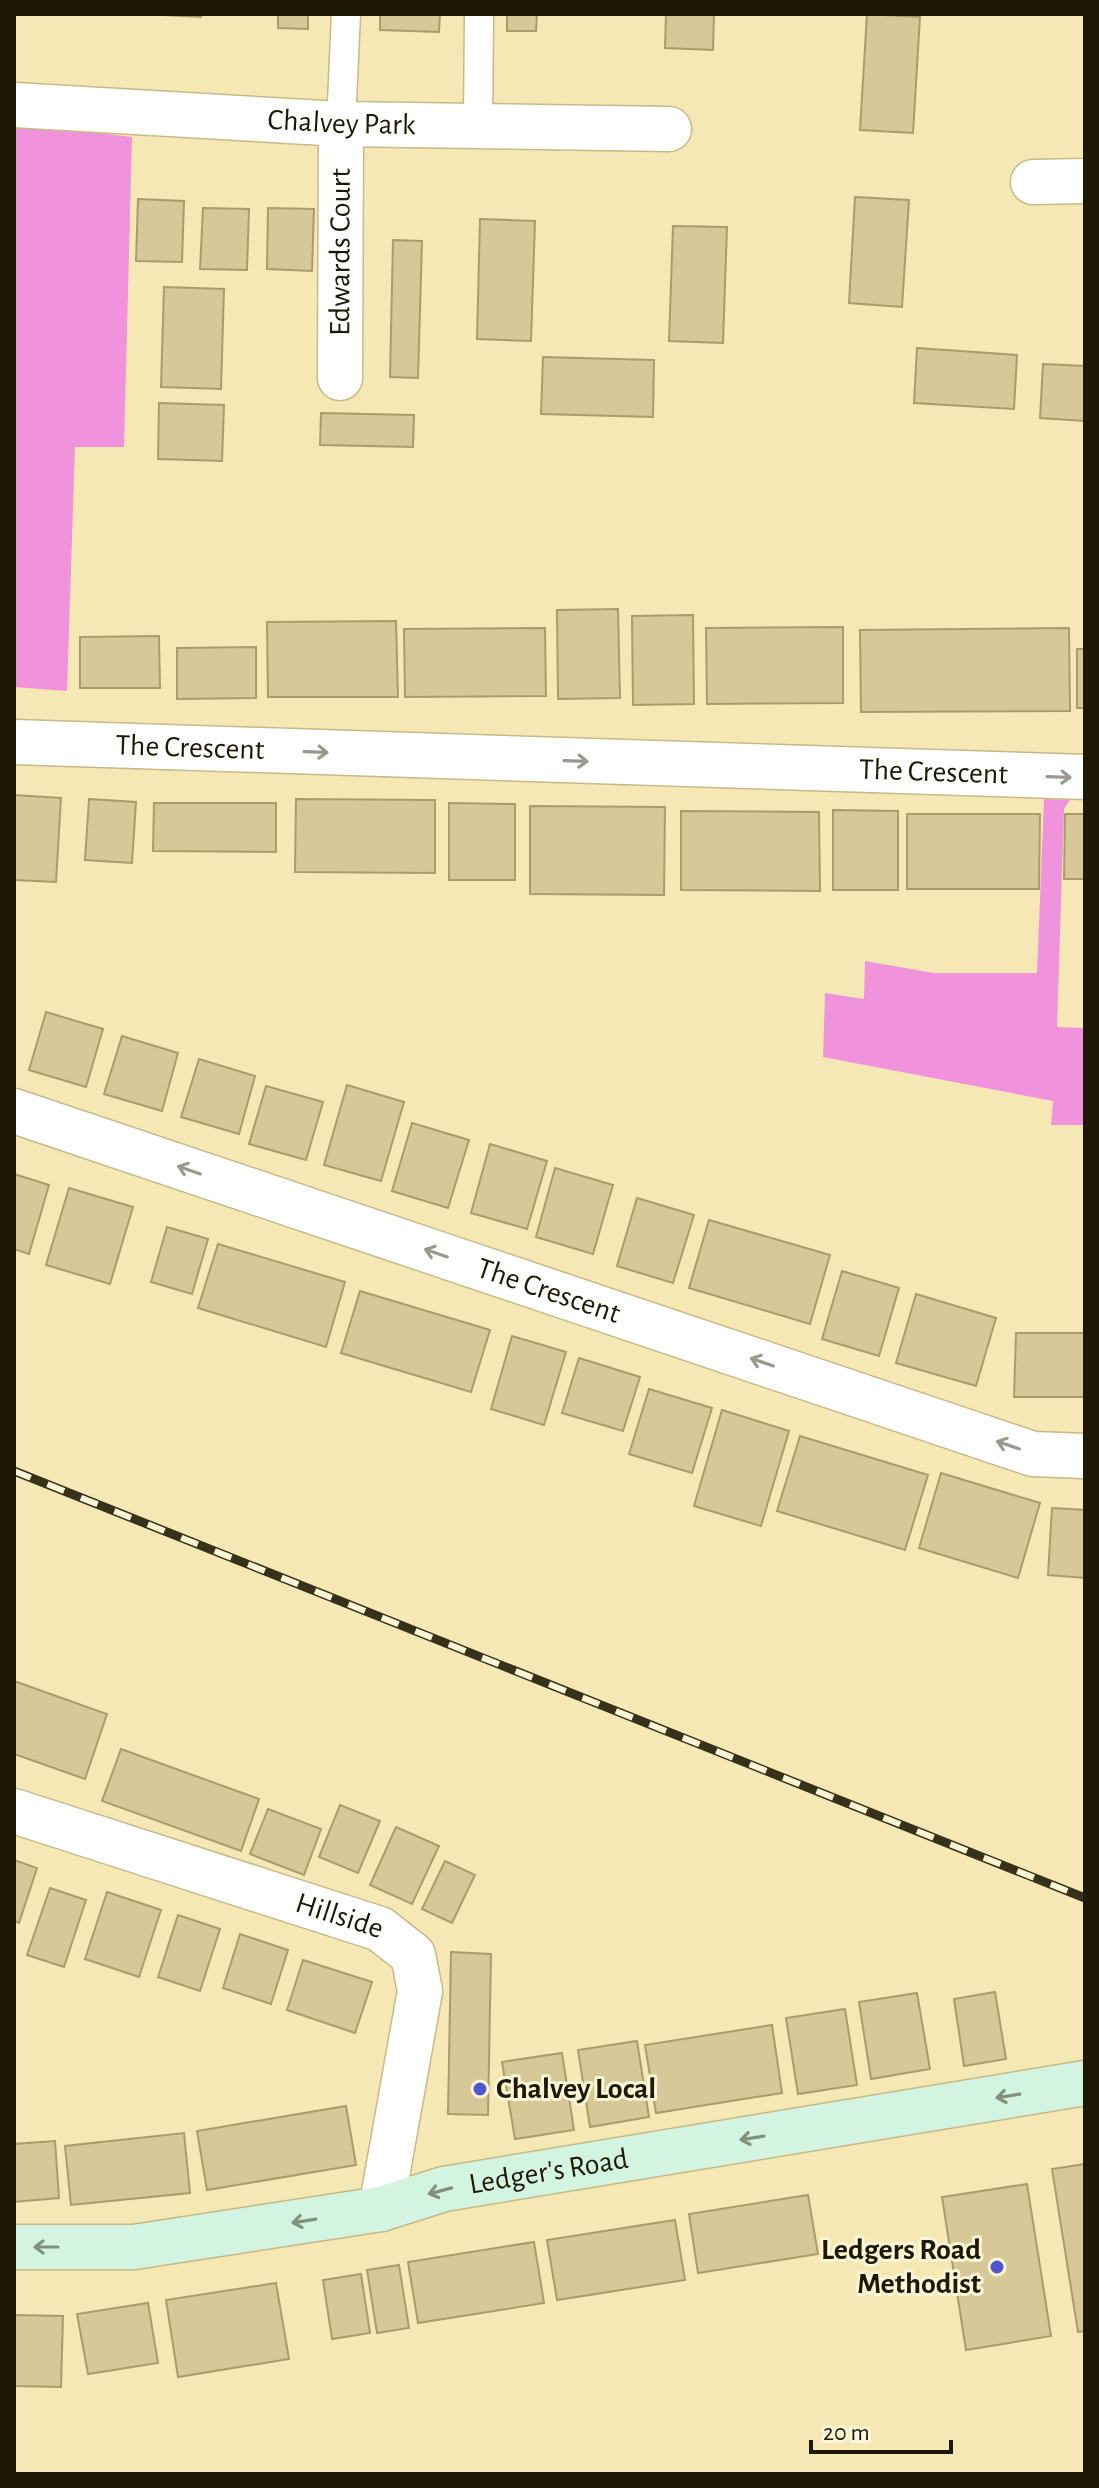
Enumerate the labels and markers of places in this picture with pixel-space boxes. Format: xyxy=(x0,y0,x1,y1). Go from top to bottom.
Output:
place label: Chalvey Local xyxy=(496,2074,656,2104)
marker: Chalvey Local xyxy=(471,2080,489,2098)
place label: Ledgers Road Methodist xyxy=(821,2235,981,2299)
marker: Ledgers Road Methodist xyxy=(988,2258,1006,2276)

